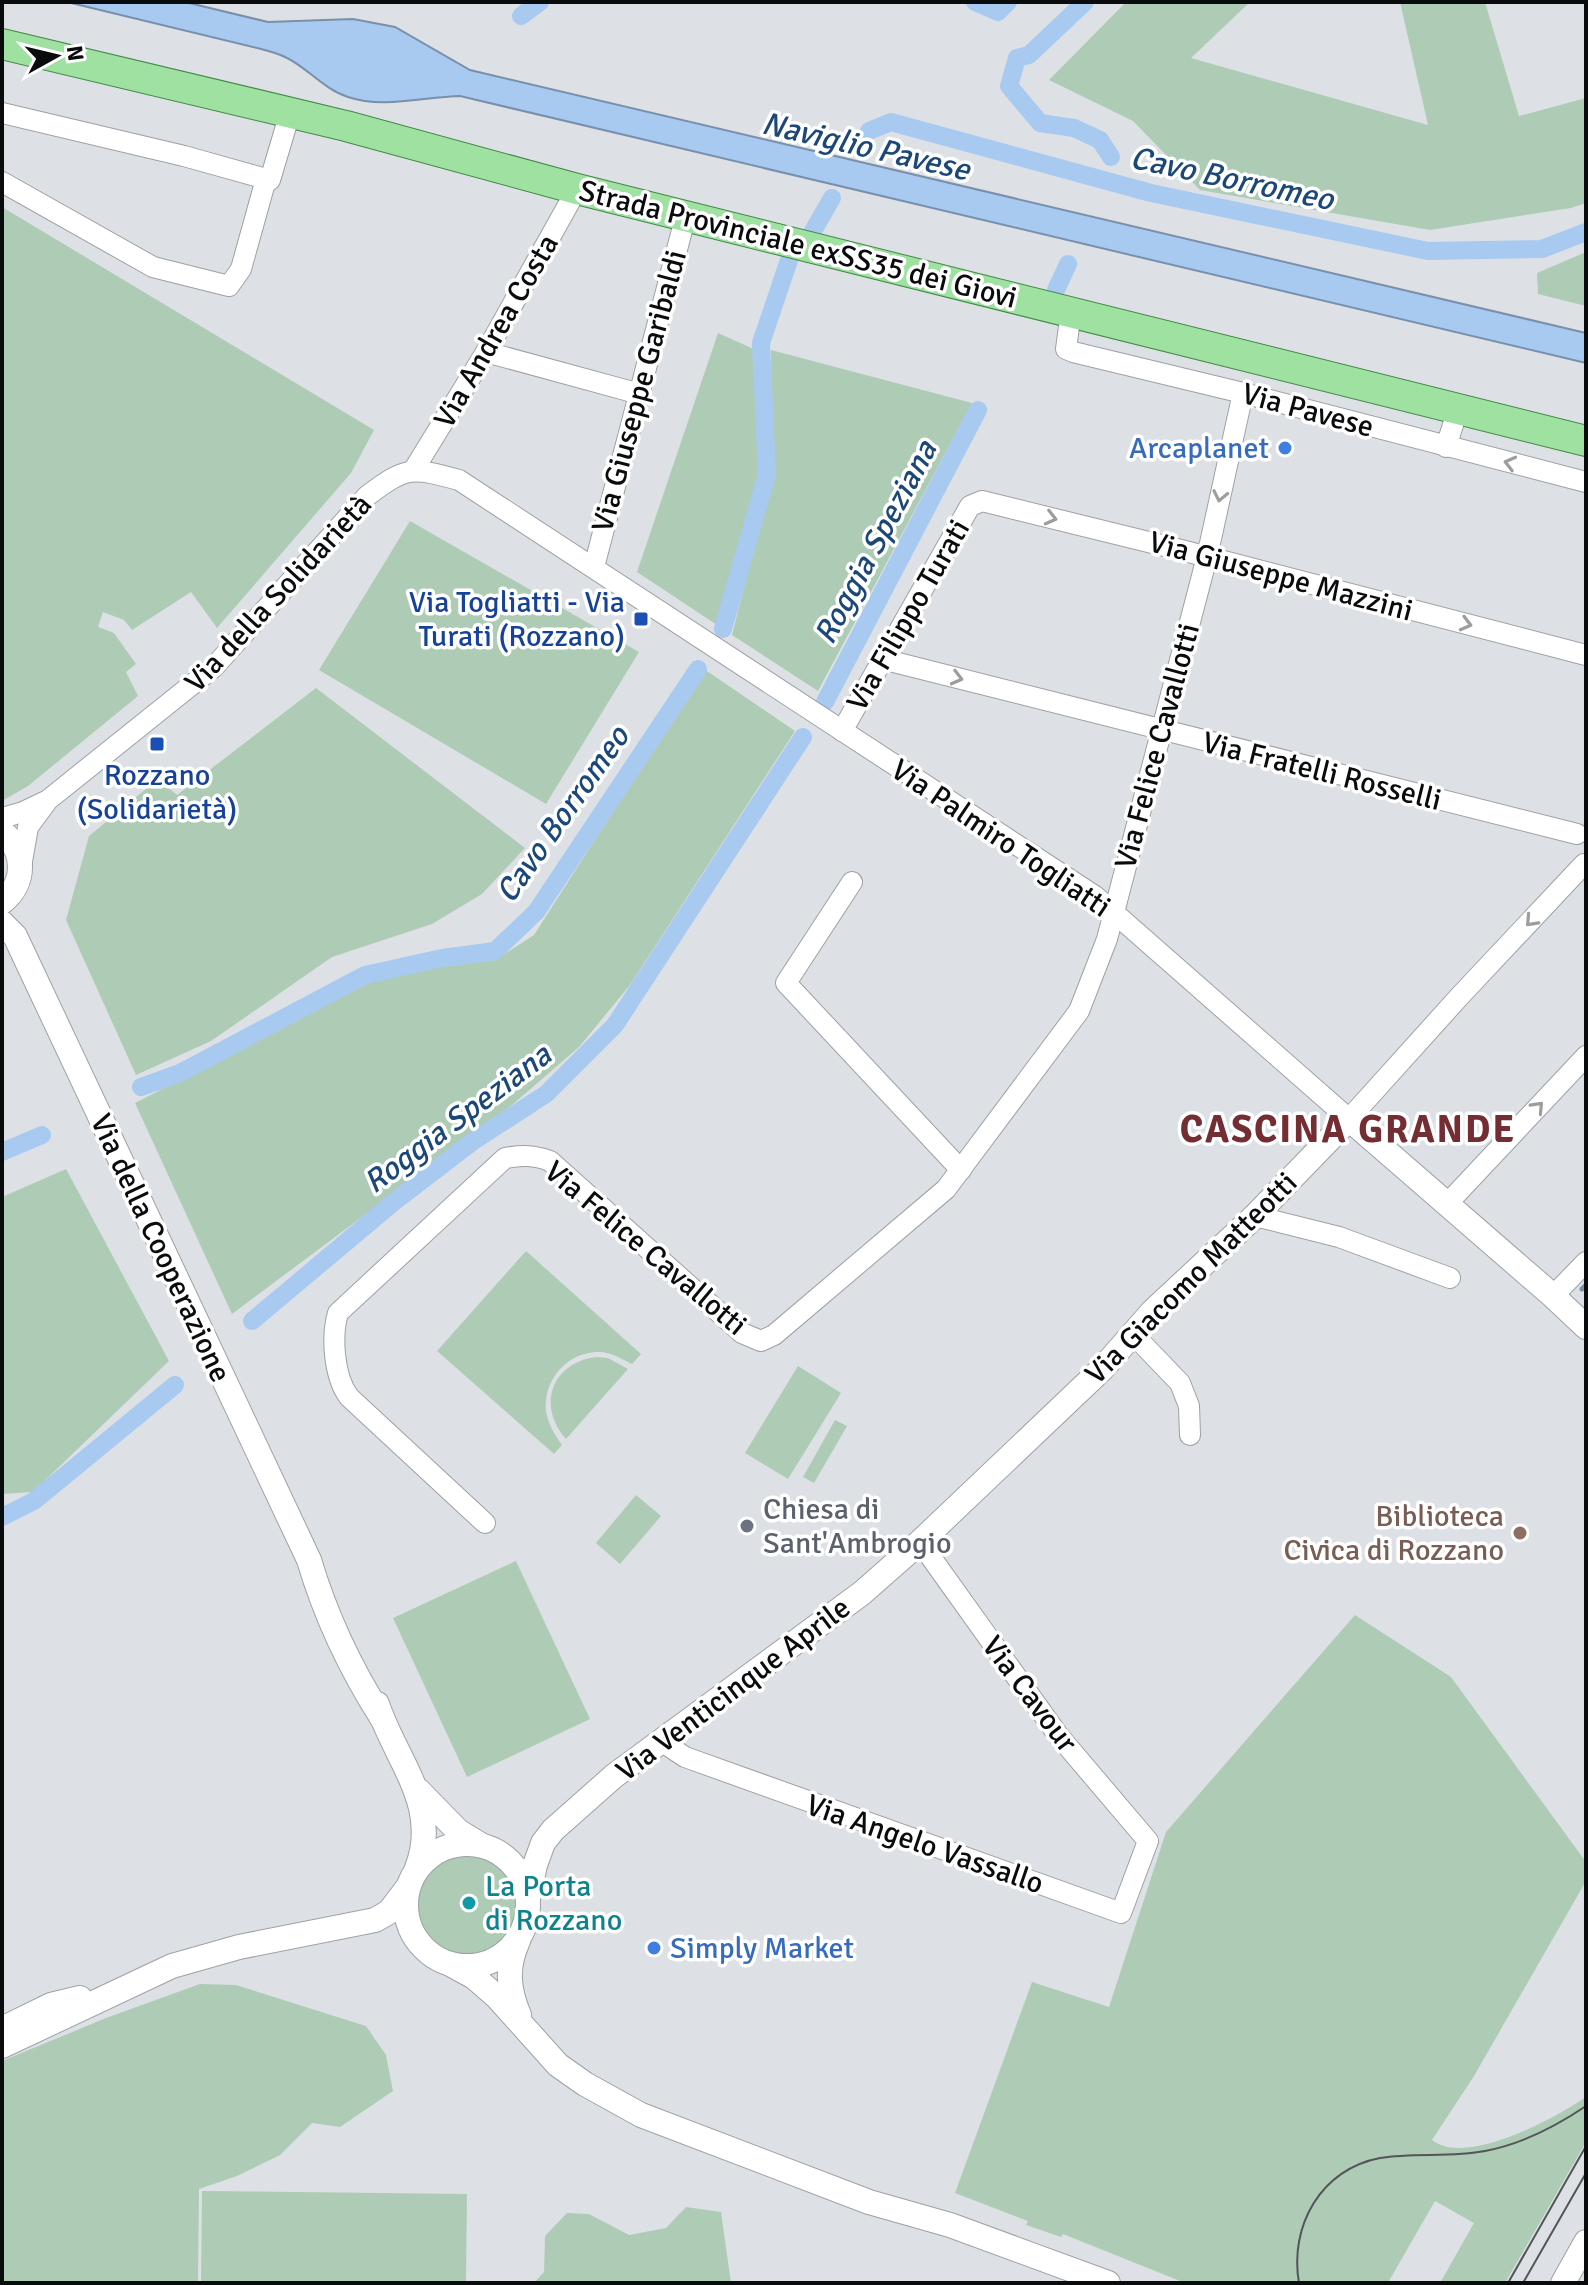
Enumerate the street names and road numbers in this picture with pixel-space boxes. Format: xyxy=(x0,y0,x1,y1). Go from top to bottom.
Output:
street label: Strada Provinciale exSS35 dei Giovi xyxy=(575,172,1021,317)
street label: Via Andrea Costa xyxy=(426,228,567,435)
street label: Via Giuseppe Garibaldi xyxy=(584,246,695,536)
street label: Via Pavese xyxy=(1238,375,1378,446)
street label: Via della Solidarietà xyxy=(177,486,380,700)
street label: Via Filippo Turati xyxy=(839,513,978,718)
street label: Via Giuseppe Mazzini xyxy=(1145,523,1417,629)
street label: Via Felice Cavallotti xyxy=(1107,619,1208,873)
street label: Via Fratelli Rosselli xyxy=(1199,724,1445,819)
street label: Via Palmiro Togliatti xyxy=(884,751,1118,926)
street label: Via della Cooperazione xyxy=(82,1108,239,1388)
street label: Via Felice Cavallotti xyxy=(537,1153,754,1344)
street label: Via Giacomo Matteotti xyxy=(1078,1165,1305,1392)
street label: Via Venticinque Aprile xyxy=(609,1589,858,1789)
street label: Via Cavour xyxy=(974,1629,1085,1760)
street label: Via Angelo Vassallo xyxy=(801,1786,1048,1902)

